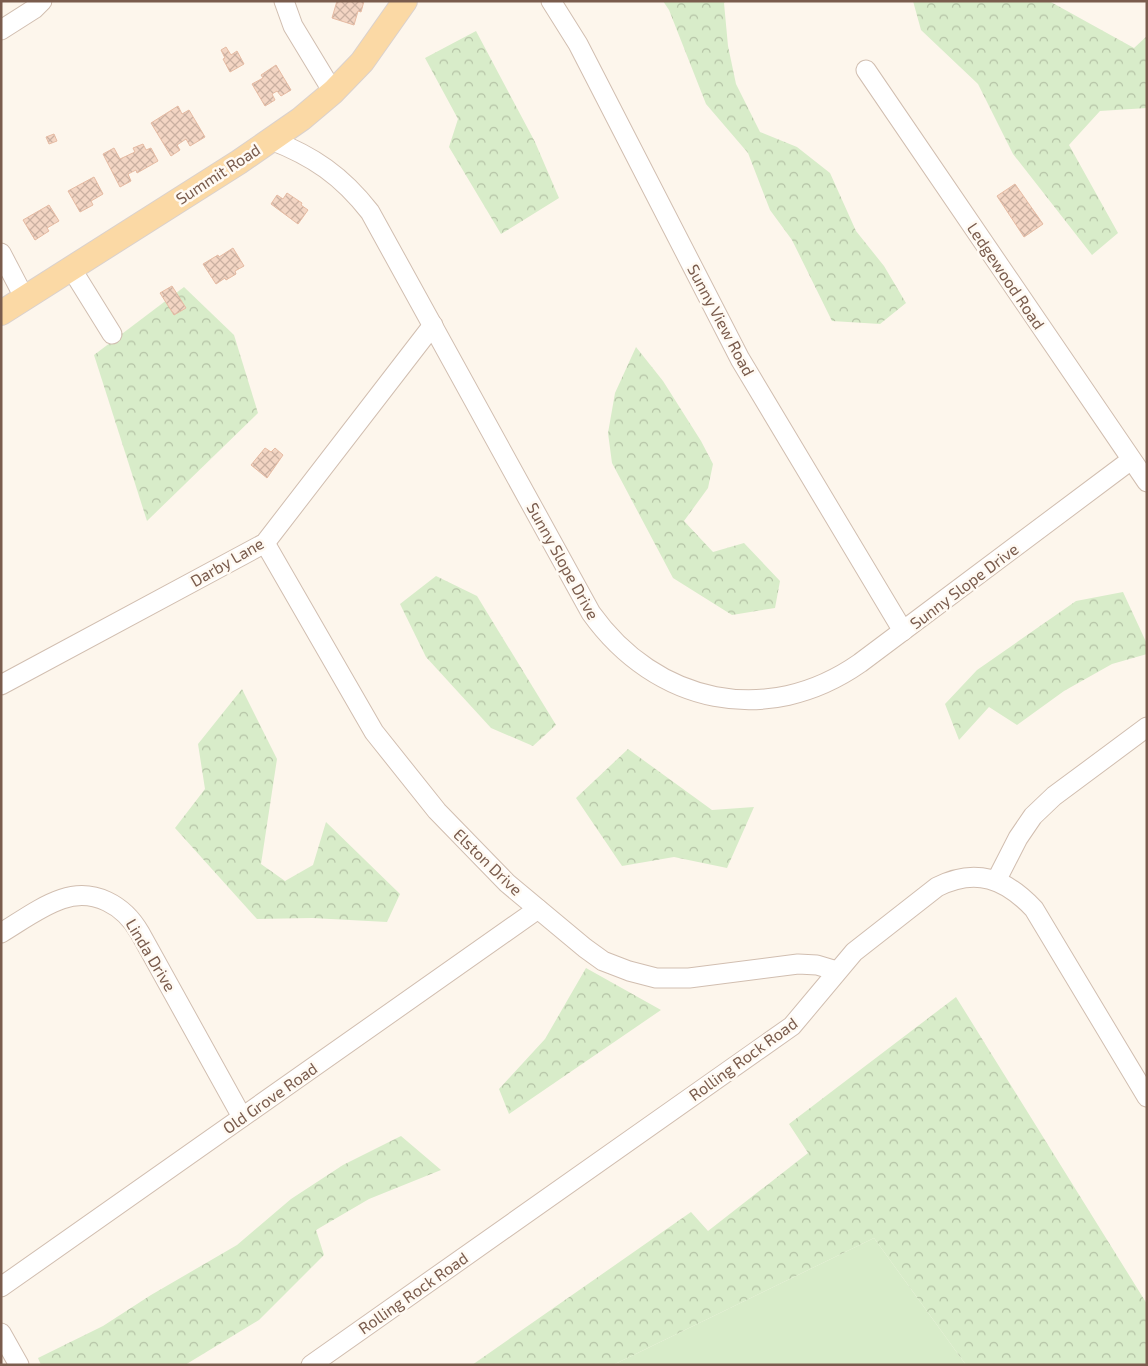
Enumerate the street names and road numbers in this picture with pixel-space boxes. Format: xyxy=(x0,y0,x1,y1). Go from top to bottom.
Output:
street label: Summit Road xyxy=(172,139,263,208)
street label: Ledgewood Road xyxy=(964,219,1049,333)
street label: Sunny View Road xyxy=(684,261,759,379)
street label: Sunny Slope Drive xyxy=(523,499,603,622)
street label: Darby Lane xyxy=(187,533,267,590)
street label: Sunny Slope Drive xyxy=(906,539,1022,632)
street label: Elston Drive xyxy=(450,824,527,899)
street label: Linda Drive xyxy=(122,915,180,994)
street label: Rolling Rock Road xyxy=(685,1013,801,1104)
street label: Old Grove Road xyxy=(219,1058,321,1137)
street label: Rolling Rock Road xyxy=(354,1248,471,1337)

